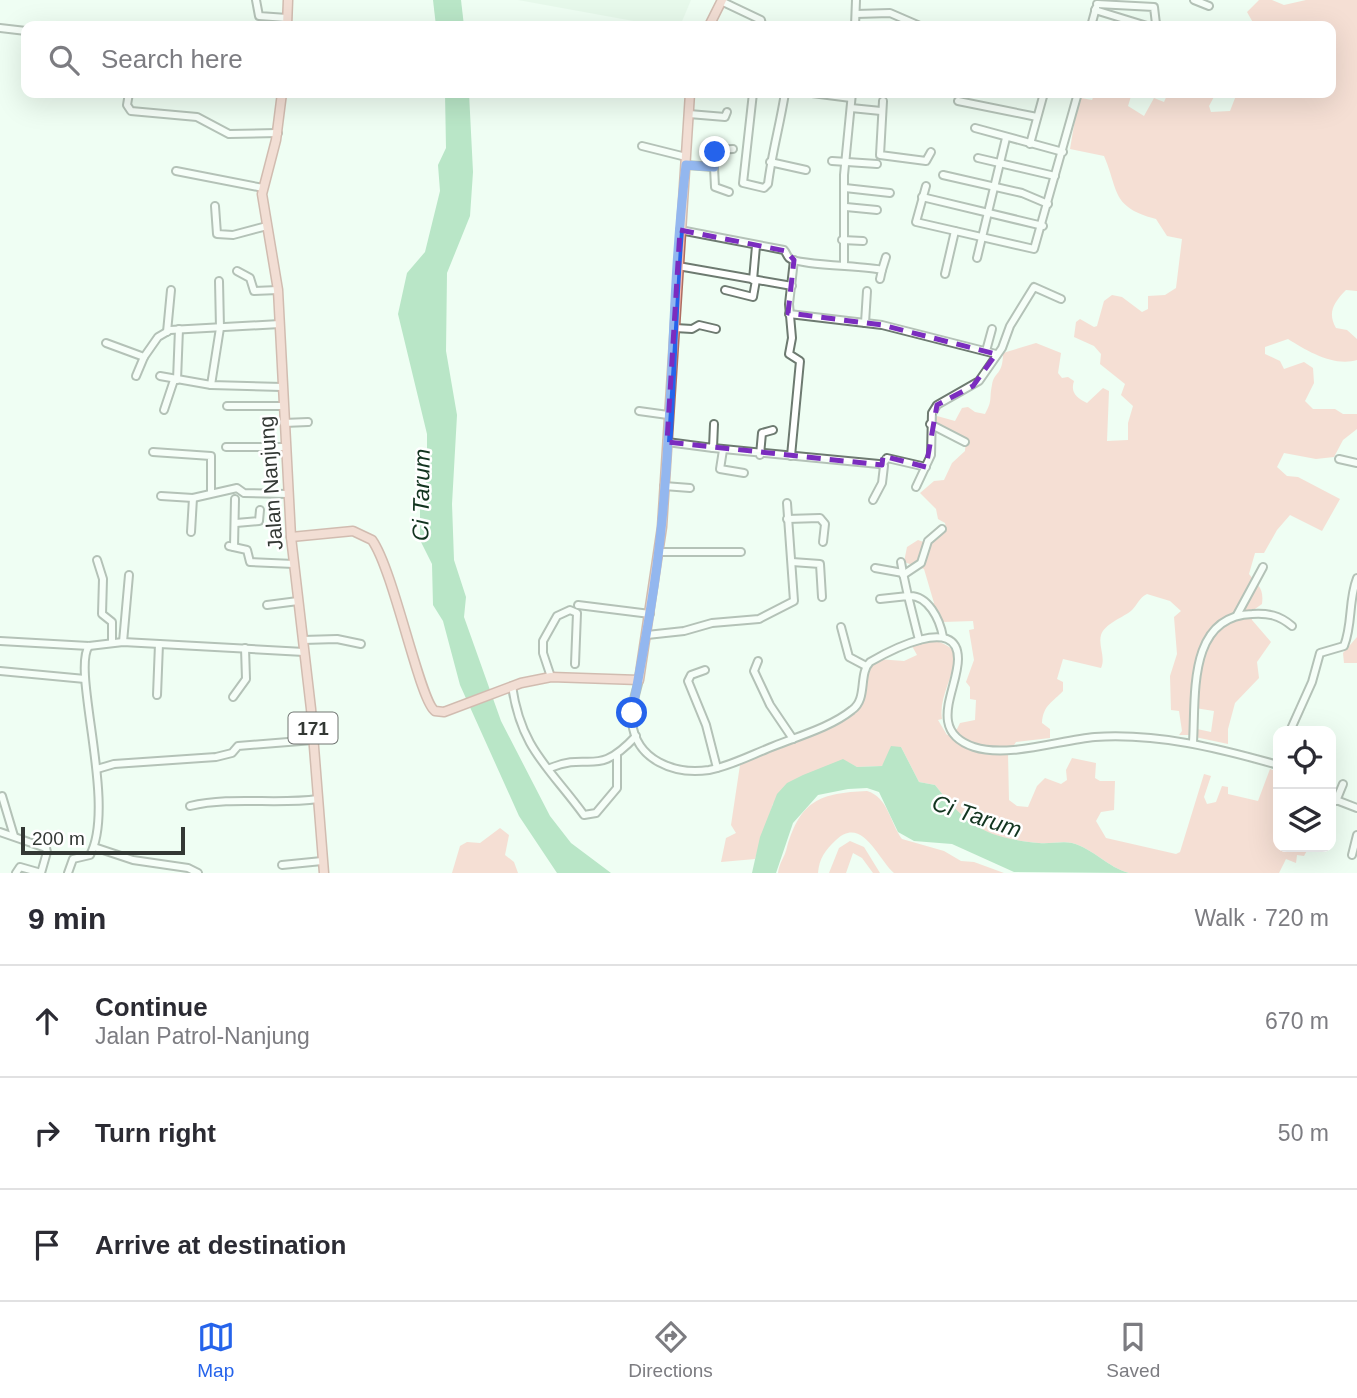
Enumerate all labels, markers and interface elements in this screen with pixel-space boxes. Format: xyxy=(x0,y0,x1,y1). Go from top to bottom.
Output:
search box xyxy=(21,21,1336,98)
icon: search xyxy=(45,41,83,79)
text: Search here xyxy=(101,44,243,74)
route end xyxy=(699,136,730,167)
street label: Jalan Nanjung xyxy=(254,415,287,551)
water label: Ci Tarum xyxy=(407,449,435,541)
route start xyxy=(616,697,647,728)
road number: 171 xyxy=(288,712,338,744)
map controls xyxy=(1273,726,1336,852)
button: locate xyxy=(1273,726,1336,789)
water label: Ci Tarum xyxy=(929,789,1025,843)
button: layers xyxy=(1273,789,1336,852)
scale bar xyxy=(21,824,186,856)
text: 200 m xyxy=(32,828,85,849)
text: 9 min xyxy=(28,902,106,935)
text: Walk · 720 m xyxy=(1194,905,1329,931)
text: Continue xyxy=(95,992,208,1022)
icon: ahead xyxy=(28,1002,66,1040)
text: 670 m xyxy=(1265,1008,1329,1034)
text: Jalan Patrol-Nanjung xyxy=(95,1023,310,1049)
icon: right xyxy=(28,1114,66,1152)
text: Turn right xyxy=(95,1118,216,1148)
text: 50 m xyxy=(1278,1120,1329,1146)
icon: arrive xyxy=(28,1226,66,1264)
text: Arrive at destination xyxy=(95,1230,346,1260)
tab: Map xyxy=(197,1318,235,1382)
tab: Directions xyxy=(628,1318,713,1382)
tab: Saved xyxy=(1106,1318,1160,1382)

